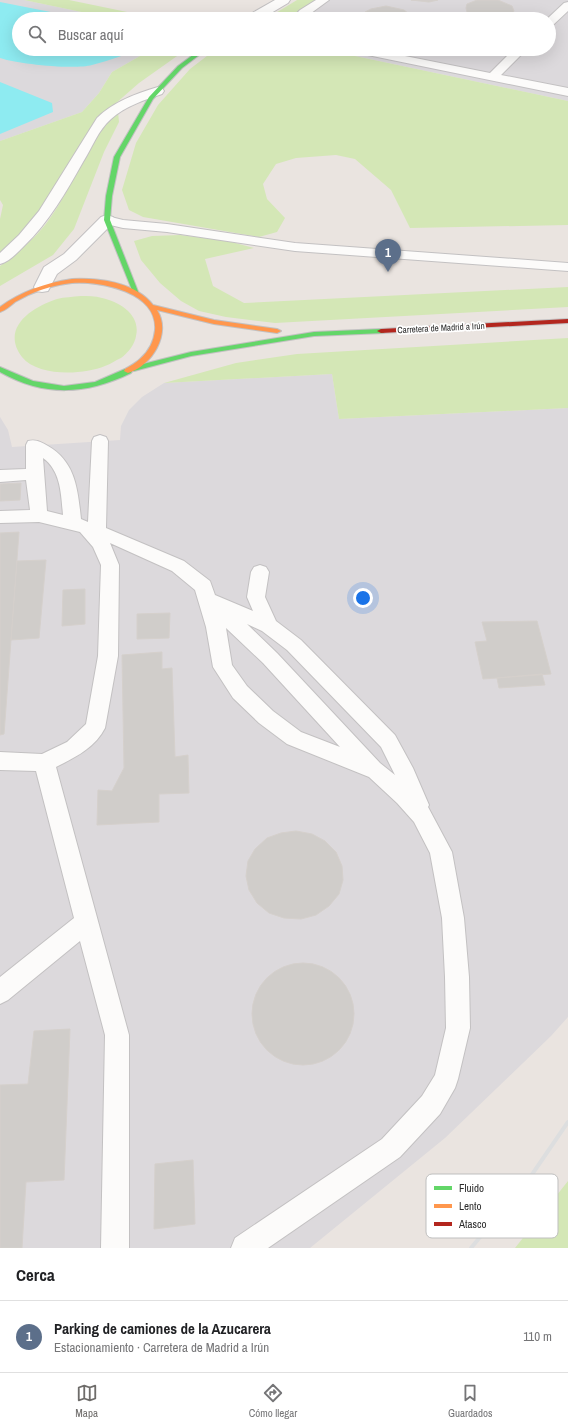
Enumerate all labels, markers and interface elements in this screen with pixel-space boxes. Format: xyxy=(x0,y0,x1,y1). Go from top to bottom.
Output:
search box xyxy=(12,12,556,56)
icon: search xyxy=(26,23,48,45)
text: Buscar aquí xyxy=(58,24,124,45)
pin: 1 xyxy=(375,239,401,272)
street label: Carretera de Madrid a Irún xyxy=(397,320,485,336)
your location xyxy=(353,588,373,608)
legend xyxy=(426,1174,558,1238)
text: Fluido xyxy=(459,1181,484,1195)
text: Lento xyxy=(459,1199,482,1213)
text: Atasco xyxy=(458,1217,487,1231)
text: Cerca xyxy=(16,1263,55,1286)
text: Parking de camiones de la Azucarera xyxy=(54,1318,271,1339)
text: 1 xyxy=(26,1328,32,1345)
text: 110 m xyxy=(523,1328,552,1345)
text: Estacionamiento · Carretera de Madrid a Irún xyxy=(54,1339,269,1356)
tab: Mapa xyxy=(75,1382,98,1420)
tab: Cómo llegar xyxy=(249,1382,297,1420)
tab: Guardados xyxy=(448,1382,493,1420)

